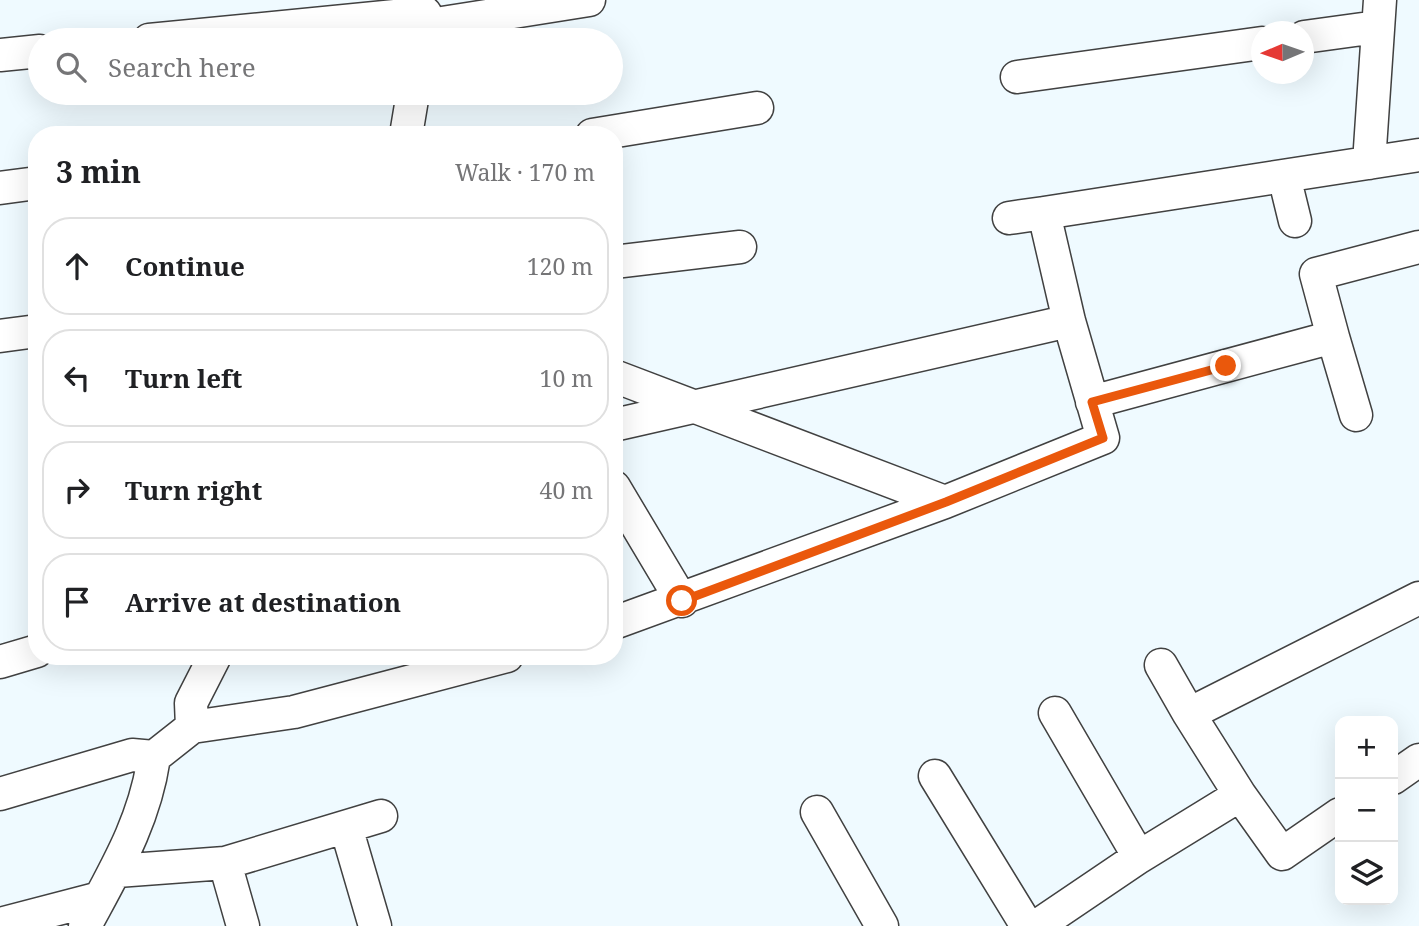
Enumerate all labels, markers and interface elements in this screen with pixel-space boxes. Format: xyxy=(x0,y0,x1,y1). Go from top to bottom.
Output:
north arrow xyxy=(1251,21,1314,84)
search box xyxy=(28,28,623,105)
icon: search xyxy=(52,48,90,86)
text: Search here xyxy=(108,49,256,85)
text: 3 min xyxy=(56,151,141,192)
text: Walk · 170 m xyxy=(455,156,595,188)
icon: ahead xyxy=(58,247,96,285)
text: Continue xyxy=(125,248,245,284)
text: 120 m xyxy=(527,250,593,282)
route end xyxy=(1210,350,1241,381)
icon: left xyxy=(58,359,96,397)
text: Turn left xyxy=(125,360,242,396)
text: 10 m xyxy=(540,362,593,394)
icon: right xyxy=(58,471,96,509)
text: Turn right xyxy=(125,472,262,508)
text: 40 m xyxy=(540,474,593,506)
icon: arrive xyxy=(58,583,96,621)
text: Arrive at destination xyxy=(125,584,401,620)
route start xyxy=(666,585,697,616)
map controls xyxy=(1335,716,1398,905)
button: + xyxy=(1335,716,1398,779)
button: − xyxy=(1335,779,1398,842)
button: layers xyxy=(1335,842,1398,905)

